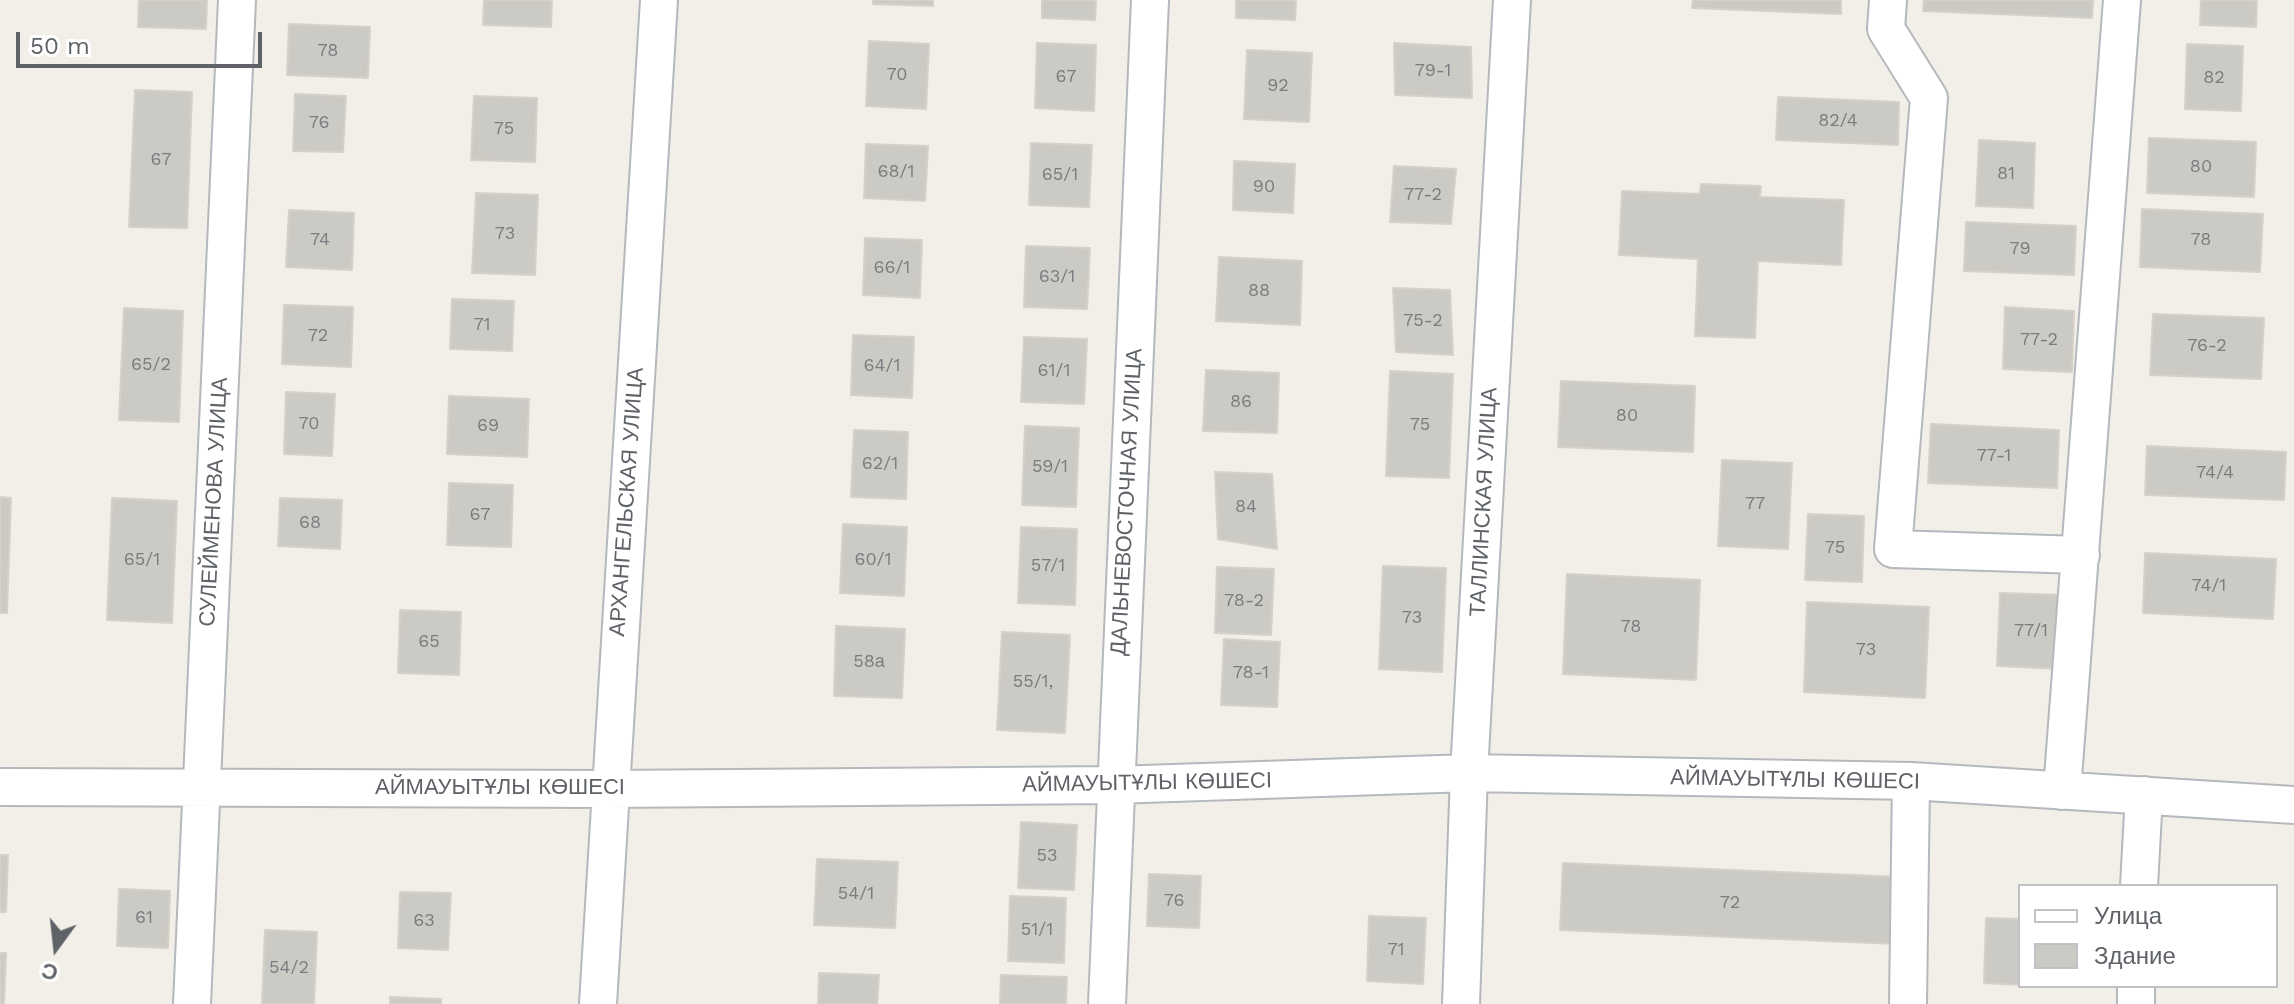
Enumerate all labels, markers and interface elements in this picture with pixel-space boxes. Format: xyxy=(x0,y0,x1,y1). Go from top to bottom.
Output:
scale bar xyxy=(20,16,266,66)
text: 50 m xyxy=(30,32,90,60)
house number: 78 xyxy=(318,40,338,62)
house number: 79-1 xyxy=(1415,60,1451,82)
house number: 70 xyxy=(887,64,907,86)
house number: 67 xyxy=(1056,66,1076,88)
house number: 82 xyxy=(2203,67,2225,89)
house number: 92 xyxy=(1267,75,1289,97)
house number: 82/4 xyxy=(1818,110,1858,132)
house number: 76 xyxy=(309,112,329,134)
house number: 75 xyxy=(494,118,514,140)
house number: 67 xyxy=(151,149,171,171)
house number: 80 xyxy=(2190,156,2212,178)
house number: 68/1 xyxy=(878,161,914,183)
house number: 81 xyxy=(1997,163,2015,185)
house number: 65/1 xyxy=(1042,164,1078,186)
house number: 90 xyxy=(1253,176,1275,198)
house number: 77-2 xyxy=(1404,184,1442,206)
house number: 73 xyxy=(495,223,515,245)
house number: 74 xyxy=(310,229,330,251)
house number: 78 xyxy=(2191,229,2211,251)
house number: 79 xyxy=(2009,238,2031,260)
house number: 66/1 xyxy=(874,257,910,279)
house number: 63/1 xyxy=(1039,266,1075,288)
house number: 88 xyxy=(1248,280,1270,302)
house number: 75-2 xyxy=(1403,310,1443,332)
house number: 71 xyxy=(473,314,491,336)
house number: 72 xyxy=(308,325,328,347)
house number: 77-2 xyxy=(2020,329,2058,351)
house number: 76-2 xyxy=(2187,335,2227,357)
street label: ДАЛЬНЕВОСТОЧНАЯ УЛИЦА xyxy=(1106,348,1148,656)
house number: 65/2 xyxy=(131,354,171,376)
house number: 64/1 xyxy=(864,355,900,377)
house number: 61/1 xyxy=(1038,360,1070,382)
street label: АРХАНГЕЛЬСКАЯ УЛИЦА xyxy=(604,367,650,637)
street label: СУЛЕЙМЕНОВА УЛИЦА xyxy=(194,377,234,627)
street label: ТАЛЛИНСКАЯ УЛИЦА xyxy=(1465,387,1503,617)
house number: 86 xyxy=(1230,391,1252,413)
house number: 80 xyxy=(1616,405,1638,427)
house number: 70 xyxy=(299,413,319,435)
house number: 75 xyxy=(1410,414,1430,436)
house number: 69 xyxy=(477,415,499,437)
house number: 77-1 xyxy=(1977,445,2011,467)
house number: 62/1 xyxy=(862,453,898,475)
house number: 59/1 xyxy=(1032,456,1068,478)
house number: 74/4 xyxy=(2196,462,2234,484)
house number: 77 xyxy=(1745,493,1765,515)
house number: 84 xyxy=(1235,496,1257,518)
house number: 67 xyxy=(470,504,490,526)
house number: 68 xyxy=(299,512,321,534)
house number: 75 xyxy=(1825,537,1845,559)
house number: 65/1 xyxy=(124,549,160,571)
house number: 60/1 xyxy=(855,549,891,571)
house number: 57/1 xyxy=(1031,555,1065,577)
house number: 74/1 xyxy=(2192,575,2226,597)
house number: 78-2 xyxy=(1224,590,1264,612)
house number: 73 xyxy=(1402,607,1422,629)
house number: 78 xyxy=(1621,616,1641,638)
house number: 77/1 xyxy=(2014,620,2048,642)
house number: 65 xyxy=(418,631,440,653)
house number: 73 xyxy=(1856,639,1876,661)
house number: 58а xyxy=(853,651,885,673)
house number: 78-1 xyxy=(1233,662,1269,684)
house number: 55/1, xyxy=(1013,671,1053,693)
street label: АЙМАУЫТҰЛЫ КӨШЕСІ xyxy=(1670,765,1920,795)
street label: АЙМАУЫТҰЛЫ КӨШЕСІ xyxy=(1022,768,1272,798)
street label: АЙМАУЫТҰЛЫ КӨШЕСІ xyxy=(375,775,625,801)
house number: 53 xyxy=(1037,845,1057,867)
house number: 54/1 xyxy=(838,883,874,905)
legend xyxy=(2018,884,2278,988)
house number: 76 xyxy=(1164,890,1184,912)
house number: 72 xyxy=(1720,892,1740,914)
text: Улица xyxy=(2094,902,2162,930)
house number: 61 xyxy=(135,907,153,929)
north arrow xyxy=(16,908,96,988)
house number: 63 xyxy=(413,910,435,932)
house number: 51/1 xyxy=(1021,919,1053,941)
house number: 71 xyxy=(1387,939,1405,961)
text: Здание xyxy=(2094,942,2176,970)
house number: 54/2 xyxy=(269,957,309,979)
text: С xyxy=(39,958,61,986)

